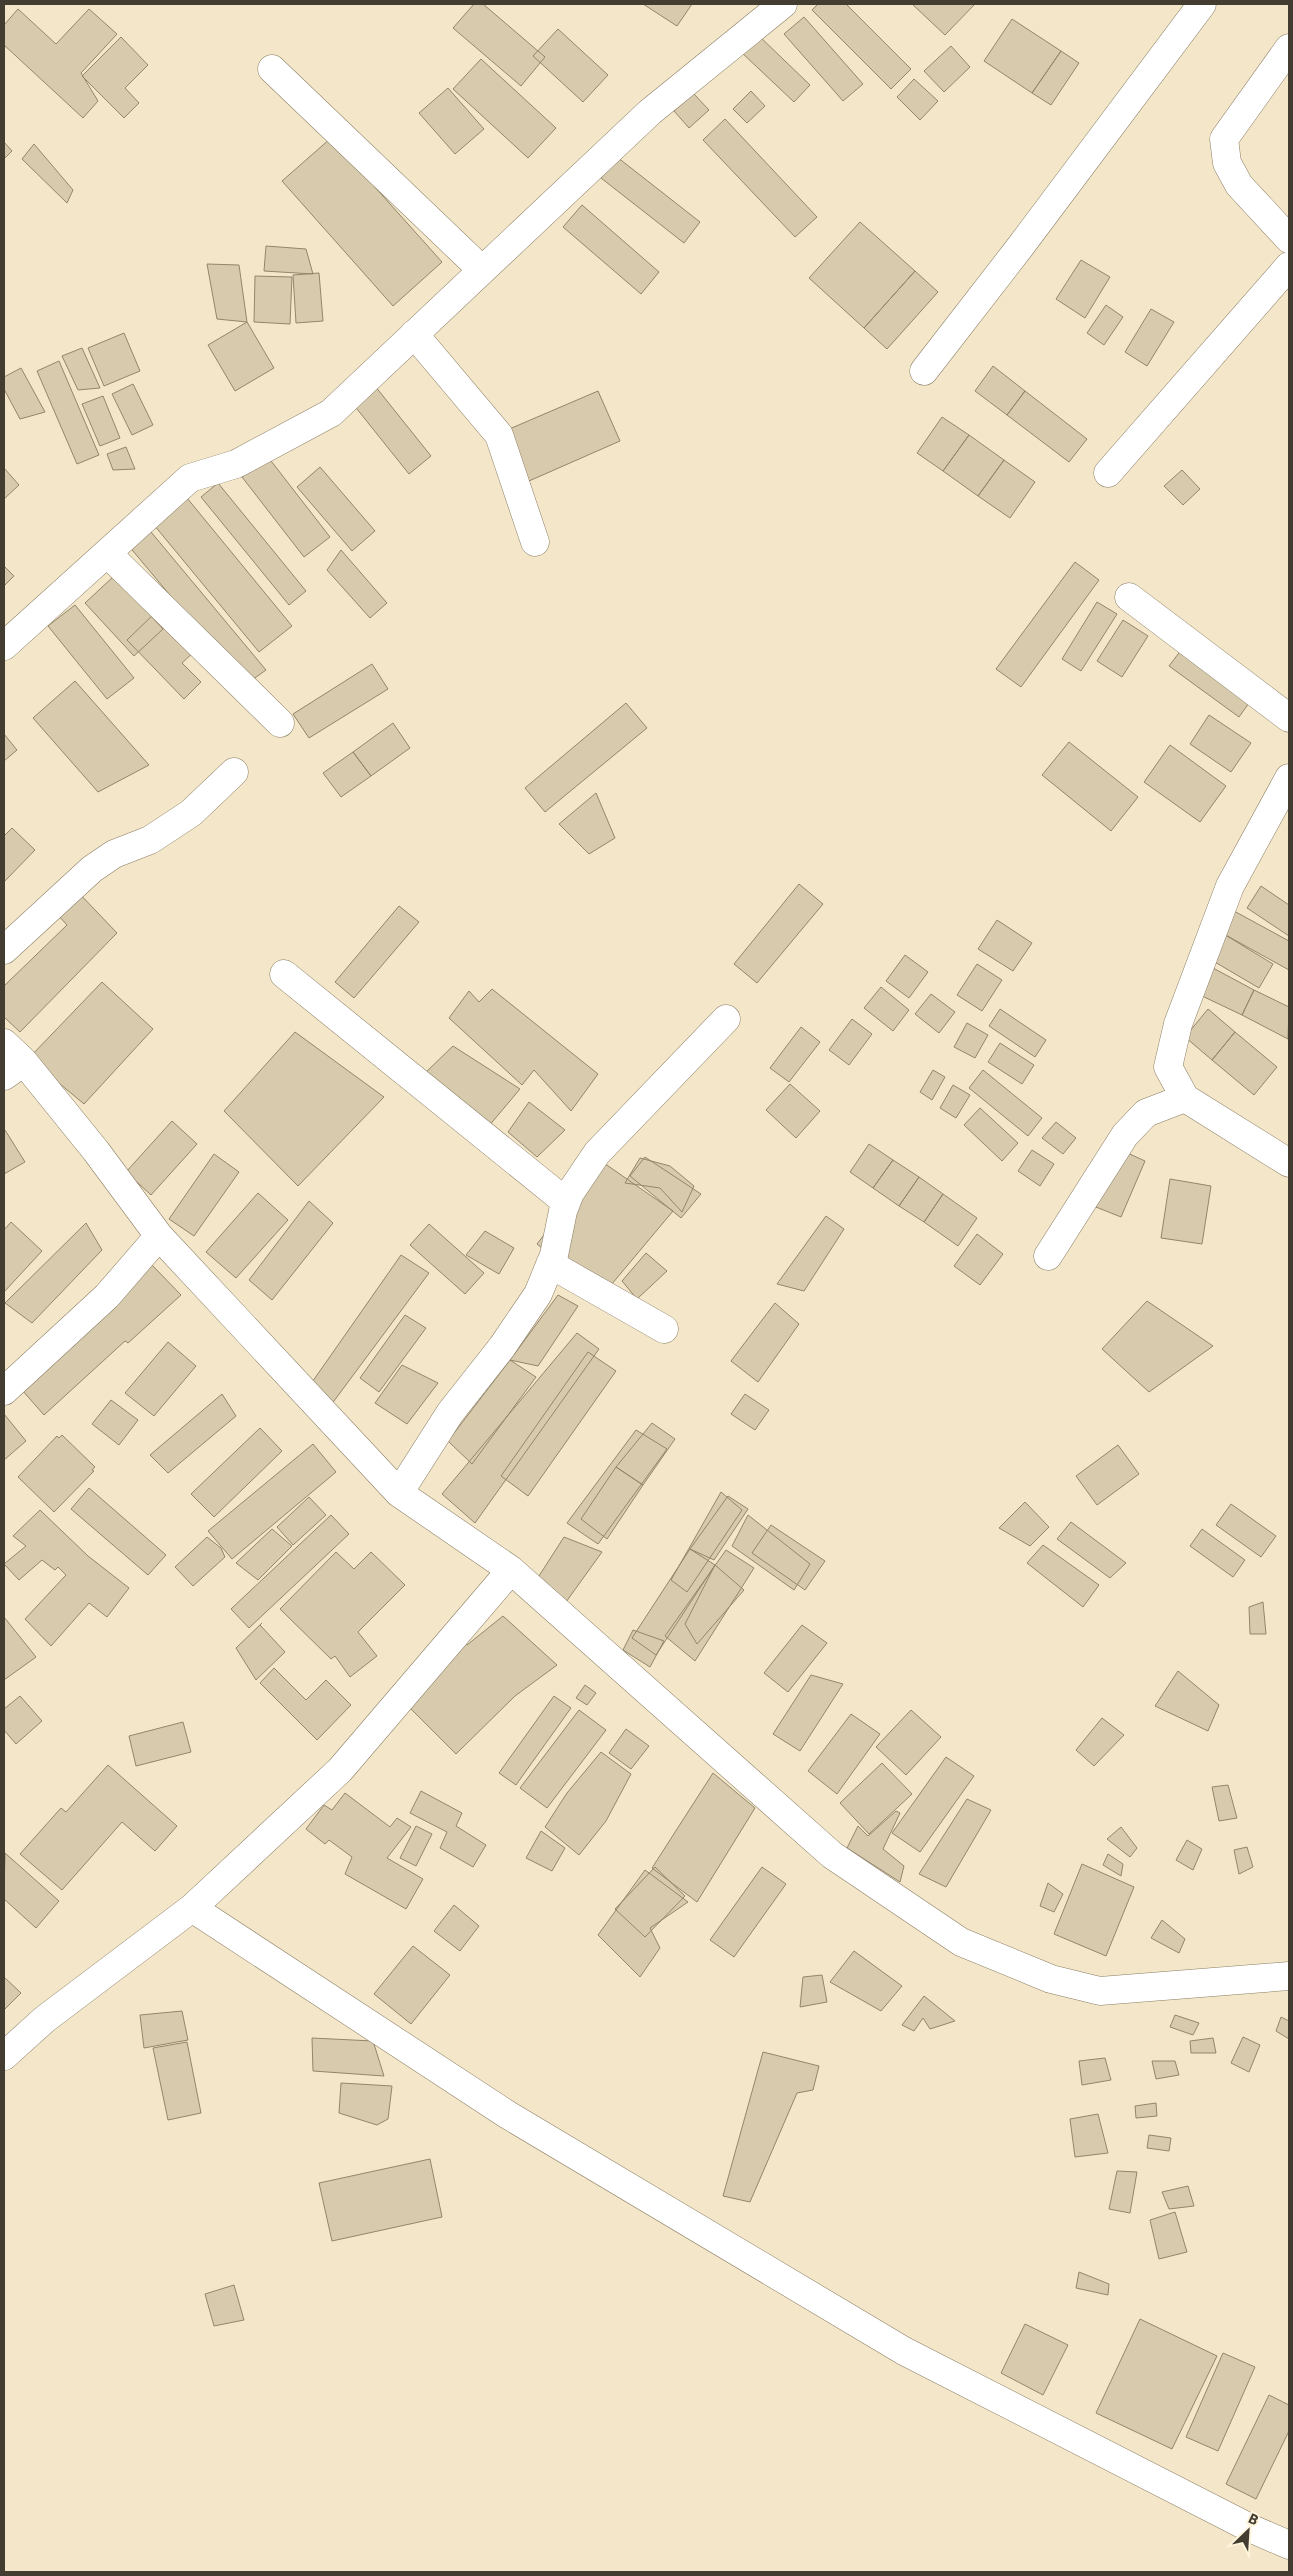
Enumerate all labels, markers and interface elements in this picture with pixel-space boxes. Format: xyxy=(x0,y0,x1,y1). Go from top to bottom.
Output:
north arrow xyxy=(1223,2506,1273,2556)
text: B xyxy=(1245,2508,1262,2529)

